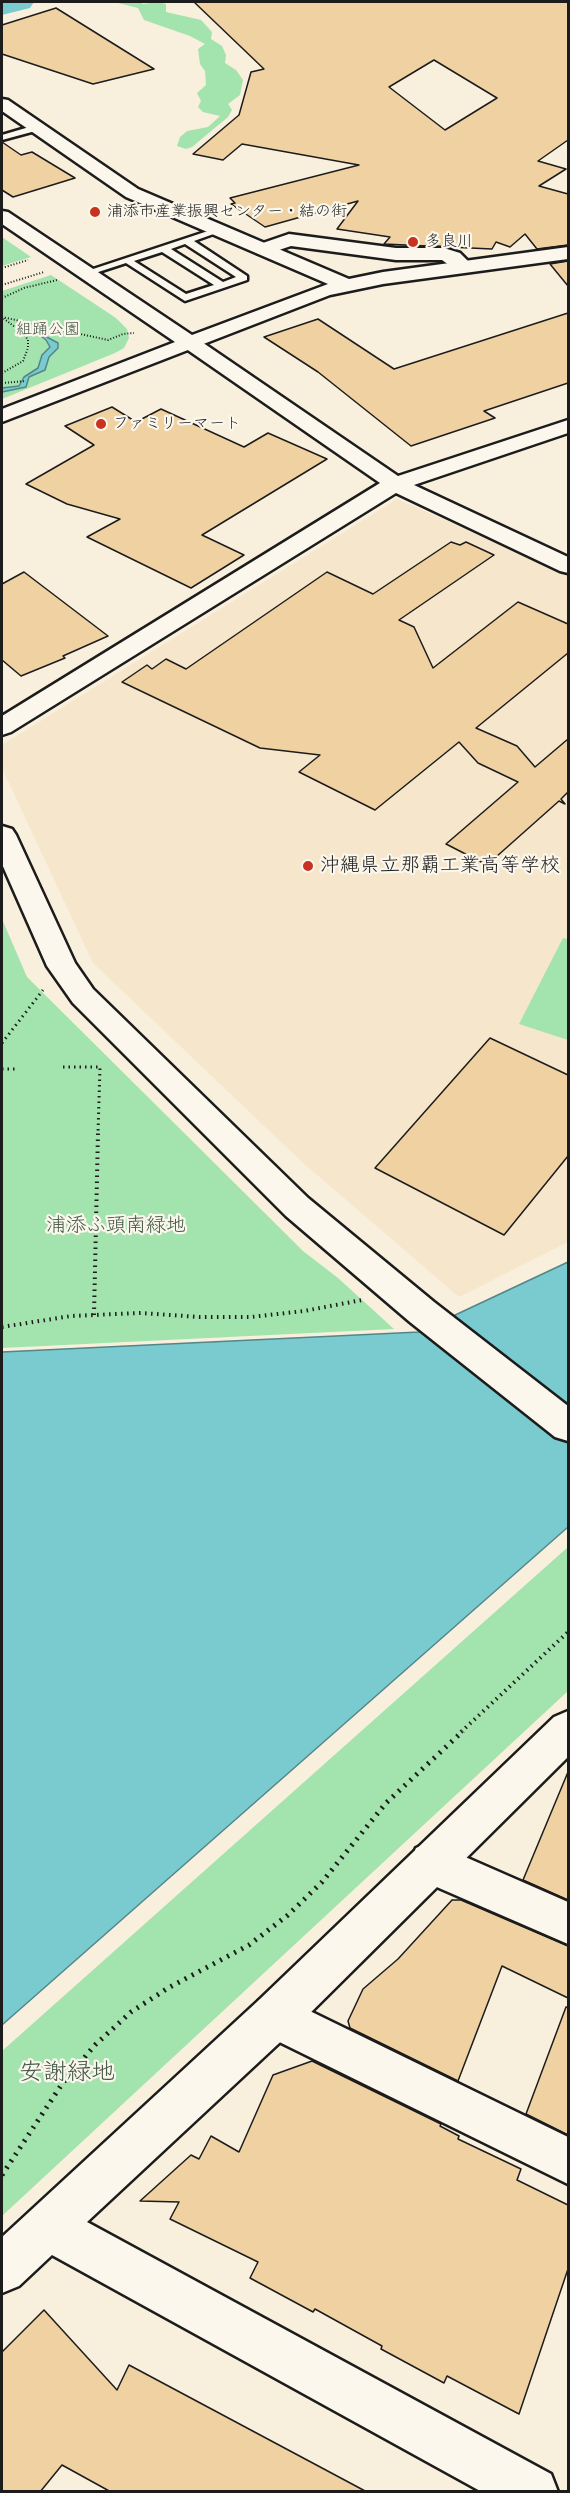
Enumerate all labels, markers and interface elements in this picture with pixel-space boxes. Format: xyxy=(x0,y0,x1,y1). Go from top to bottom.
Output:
place label: 浦添市産業振興センター・結の街 xyxy=(107,202,347,222)
marker: 浦添市産業振興センター・結の街 xyxy=(88,205,102,219)
place label: 多良川 xyxy=(425,232,473,252)
marker: 多良川 xyxy=(406,235,420,249)
park label: 組踊公園 xyxy=(16,320,80,340)
place label: ファミリーマート xyxy=(113,414,241,434)
marker: ファミリーマート xyxy=(94,417,108,431)
place label: 沖縄県立那覇工業高等学校 xyxy=(320,854,560,878)
marker: 沖縄県立那覇工業高等学校 xyxy=(301,859,315,873)
park label: 浦添ふ頭南緑地 xyxy=(46,1214,186,1238)
park label: 安謝緑地 xyxy=(19,2059,115,2087)

